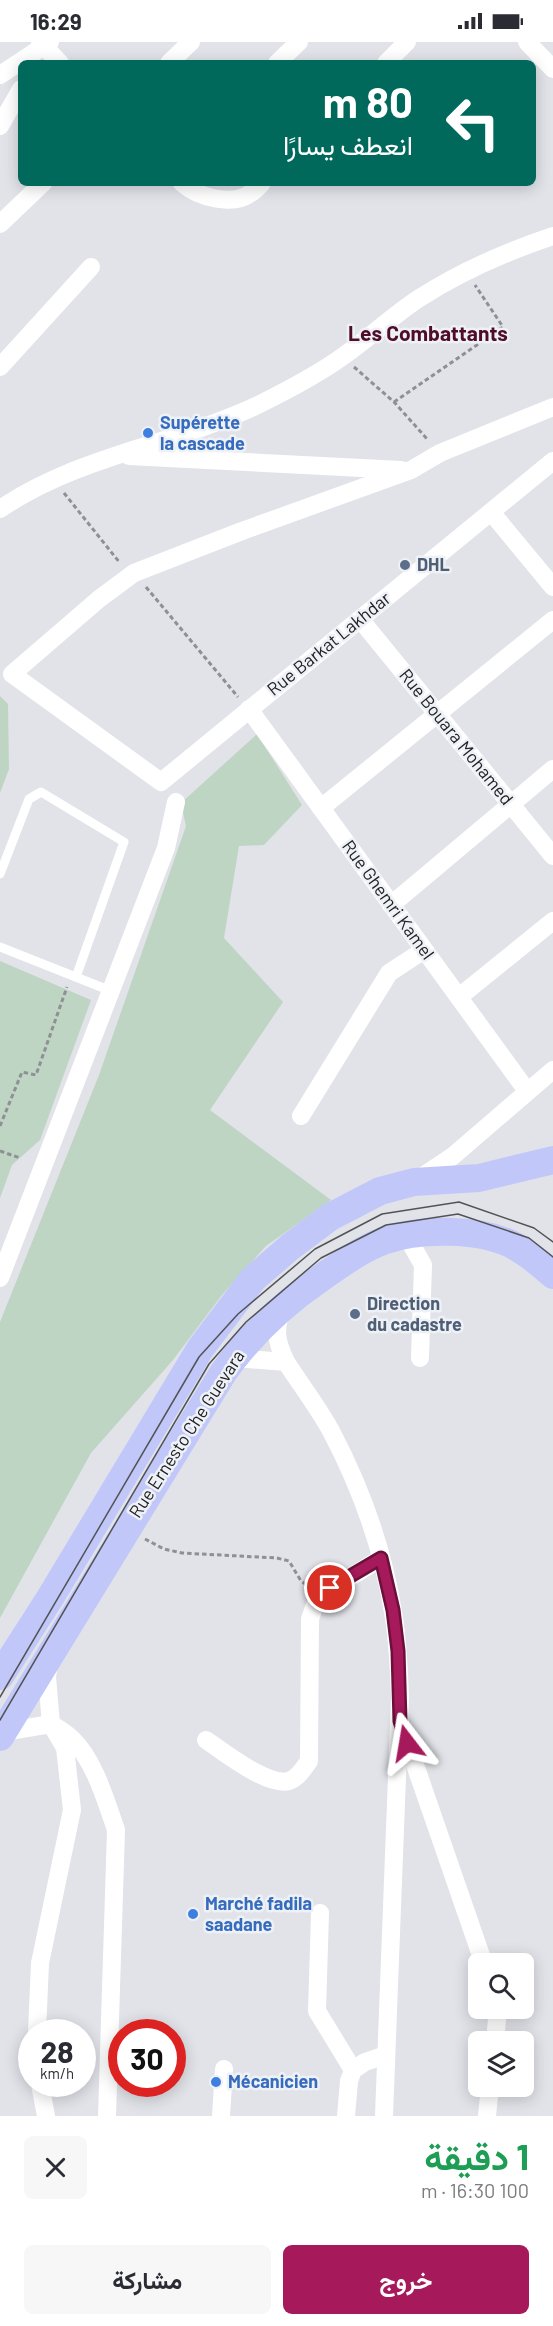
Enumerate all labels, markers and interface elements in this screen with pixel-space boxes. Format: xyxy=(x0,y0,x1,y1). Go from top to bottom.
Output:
text: 16:29 xyxy=(30,8,82,34)
text: 80 m xyxy=(323,76,413,126)
icon: left xyxy=(434,84,512,162)
text: انعطف يسارًا xyxy=(283,128,413,160)
district label: Les Combattants xyxy=(348,320,508,345)
place label: Supérette la cascade xyxy=(160,411,245,454)
marker: Supérette la cascade xyxy=(141,426,155,440)
place label: DHL xyxy=(417,553,450,575)
marker: DHL xyxy=(398,558,412,572)
street label: Rue Barkat Lakhdar xyxy=(262,586,395,700)
street label: Rue Bouara Mohamed xyxy=(395,664,518,809)
street label: Rue Ghemri Kamel xyxy=(338,835,440,963)
place label: Direction du cadastre xyxy=(367,1292,462,1335)
marker: Direction du cadastre xyxy=(348,1307,362,1321)
street label: Rue Ernesto Che Guevara xyxy=(124,1345,249,1521)
pin xyxy=(304,1562,355,1613)
icon: arrive xyxy=(313,1571,346,1604)
position arrow xyxy=(375,1711,439,1775)
place label: Marché fadila saadane xyxy=(205,1892,312,1935)
marker: Marché fadila saadane xyxy=(186,1907,200,1921)
map controls xyxy=(468,1953,534,2097)
button: search xyxy=(468,1953,534,2019)
speed limit sign: 30 xyxy=(108,2019,186,2097)
button: layers xyxy=(468,2031,534,2097)
text: 28 xyxy=(40,2033,74,2069)
text: km/h xyxy=(40,2064,74,2082)
place label: Mécanicien xyxy=(228,2070,318,2092)
marker: Mécanicien xyxy=(209,2075,223,2089)
text: 1 دقيقة xyxy=(424,2134,529,2177)
button: close xyxy=(24,2136,87,2199)
text: 100 m · 16:30 xyxy=(421,2178,529,2202)
button: مشاركة xyxy=(24,2245,271,2314)
button: خروج xyxy=(283,2245,529,2314)

